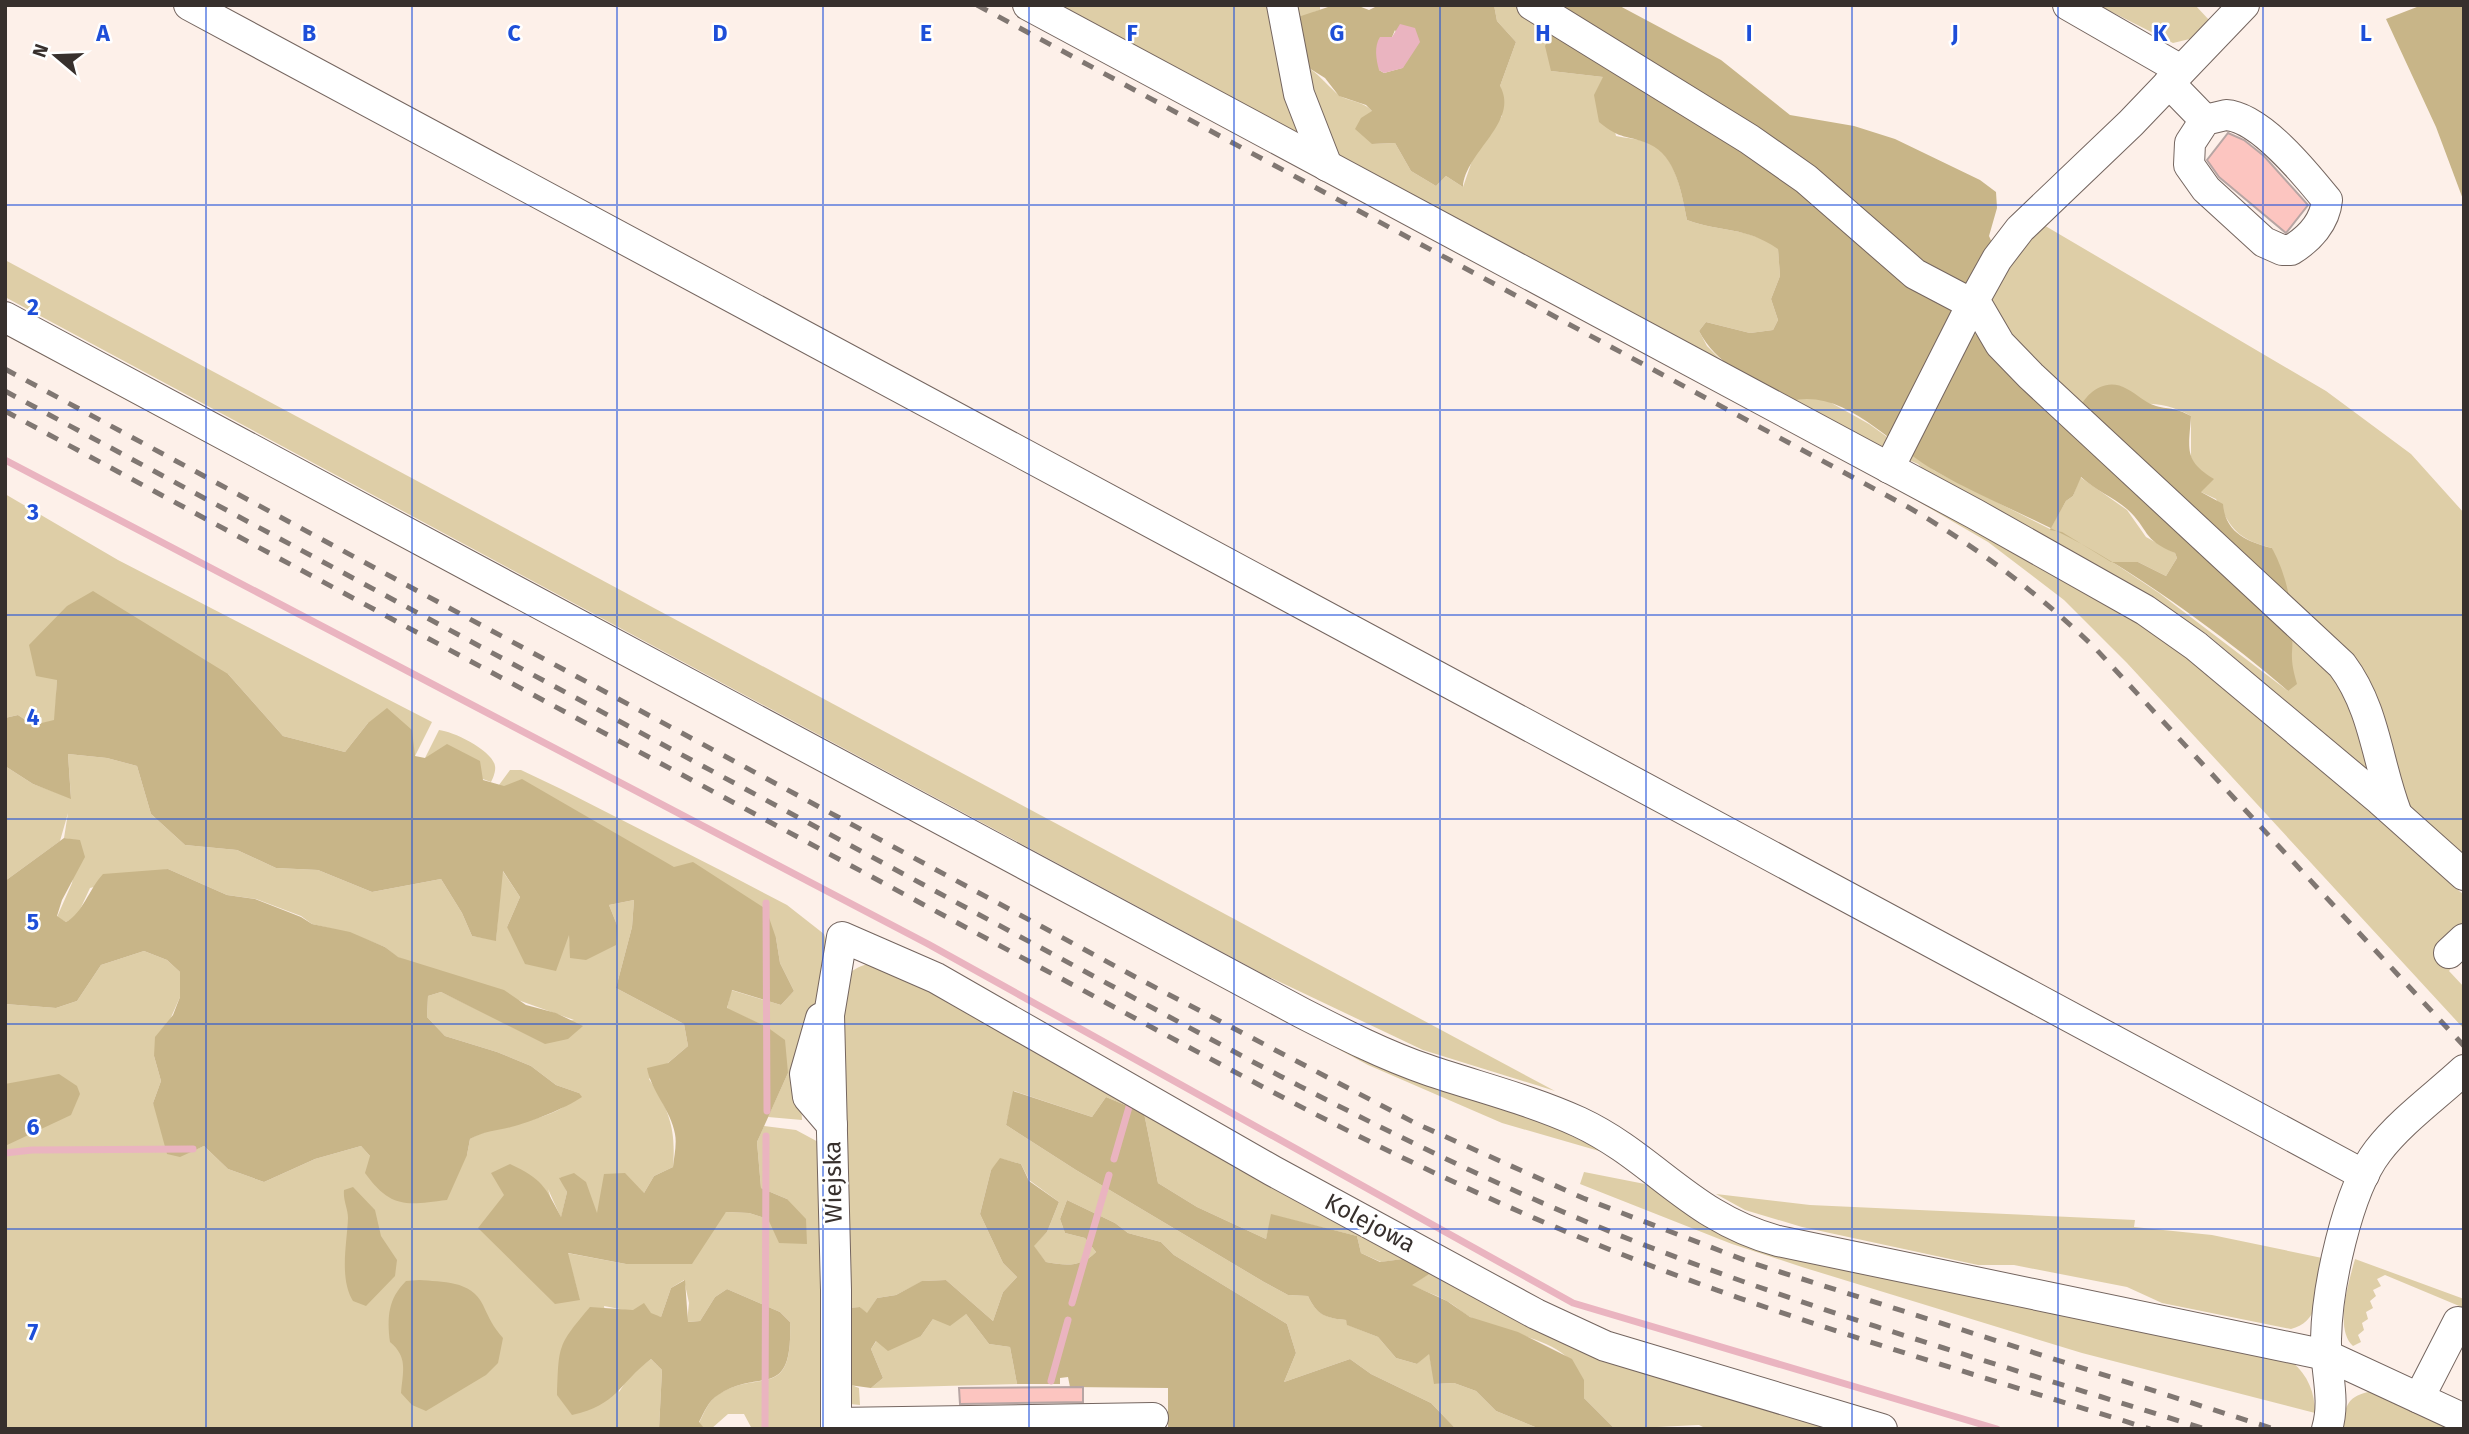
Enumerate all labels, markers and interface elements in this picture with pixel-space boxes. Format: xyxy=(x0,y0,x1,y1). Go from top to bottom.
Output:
text: A xyxy=(95,19,110,47)
text: B xyxy=(302,19,316,47)
text: C xyxy=(507,19,521,47)
text: D xyxy=(713,19,728,47)
text: E xyxy=(920,19,932,47)
text: F xyxy=(1126,19,1138,47)
text: G xyxy=(1330,19,1344,47)
text: H xyxy=(1535,19,1551,47)
text: I xyxy=(1746,19,1752,47)
text: J xyxy=(1950,19,1959,47)
text: K xyxy=(2153,19,2168,47)
text: L xyxy=(2360,19,2372,47)
north arrow xyxy=(21,21,91,91)
text: N xyxy=(27,41,53,60)
text: 2 xyxy=(27,293,39,321)
text: 3 xyxy=(26,498,39,526)
text: 4 xyxy=(27,703,40,731)
text: 5 xyxy=(27,908,39,936)
text: 6 xyxy=(27,1113,40,1141)
street label: Wiejska xyxy=(818,1140,848,1224)
street label: Kolejowa xyxy=(1320,1188,1420,1258)
text: 7 xyxy=(28,1318,39,1346)

